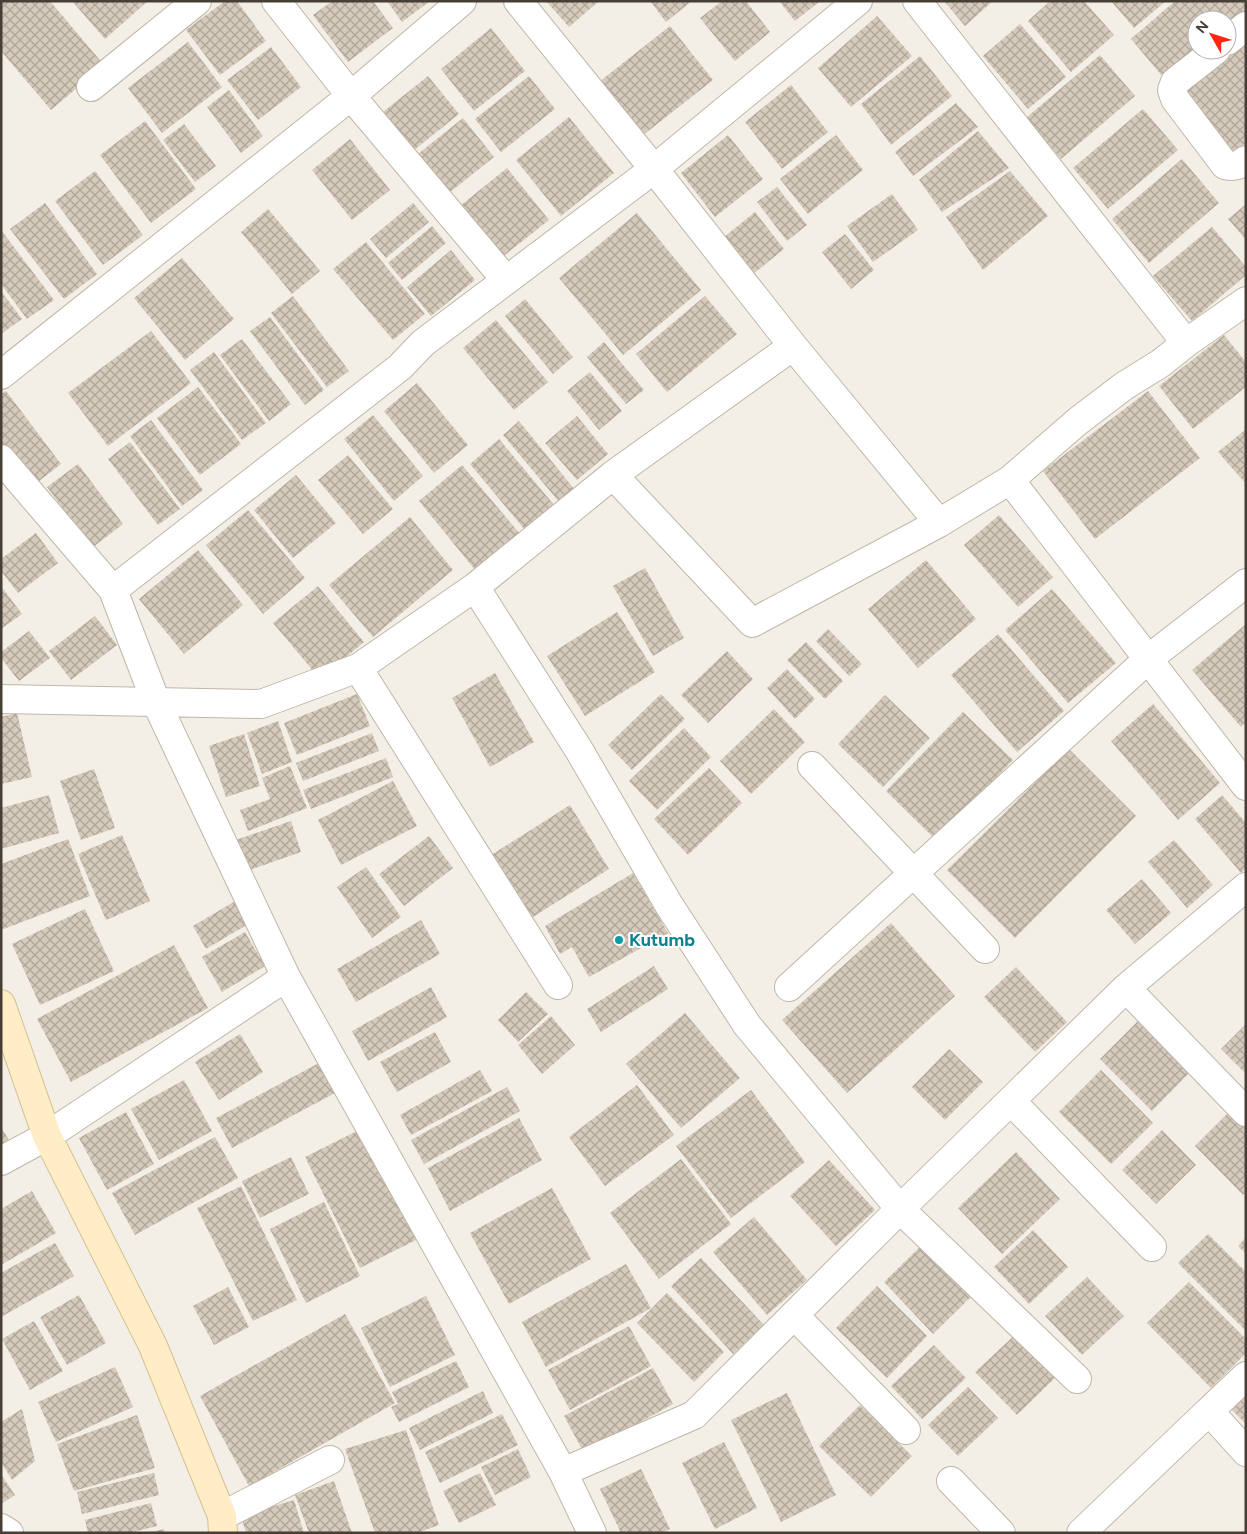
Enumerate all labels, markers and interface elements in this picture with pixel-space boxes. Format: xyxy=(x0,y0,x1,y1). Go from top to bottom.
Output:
north arrow xyxy=(1187,10,1237,60)
text: N xyxy=(1192,18,1212,37)
place label: Kutumb xyxy=(629,929,695,951)
marker: Kutumb xyxy=(613,934,625,946)

